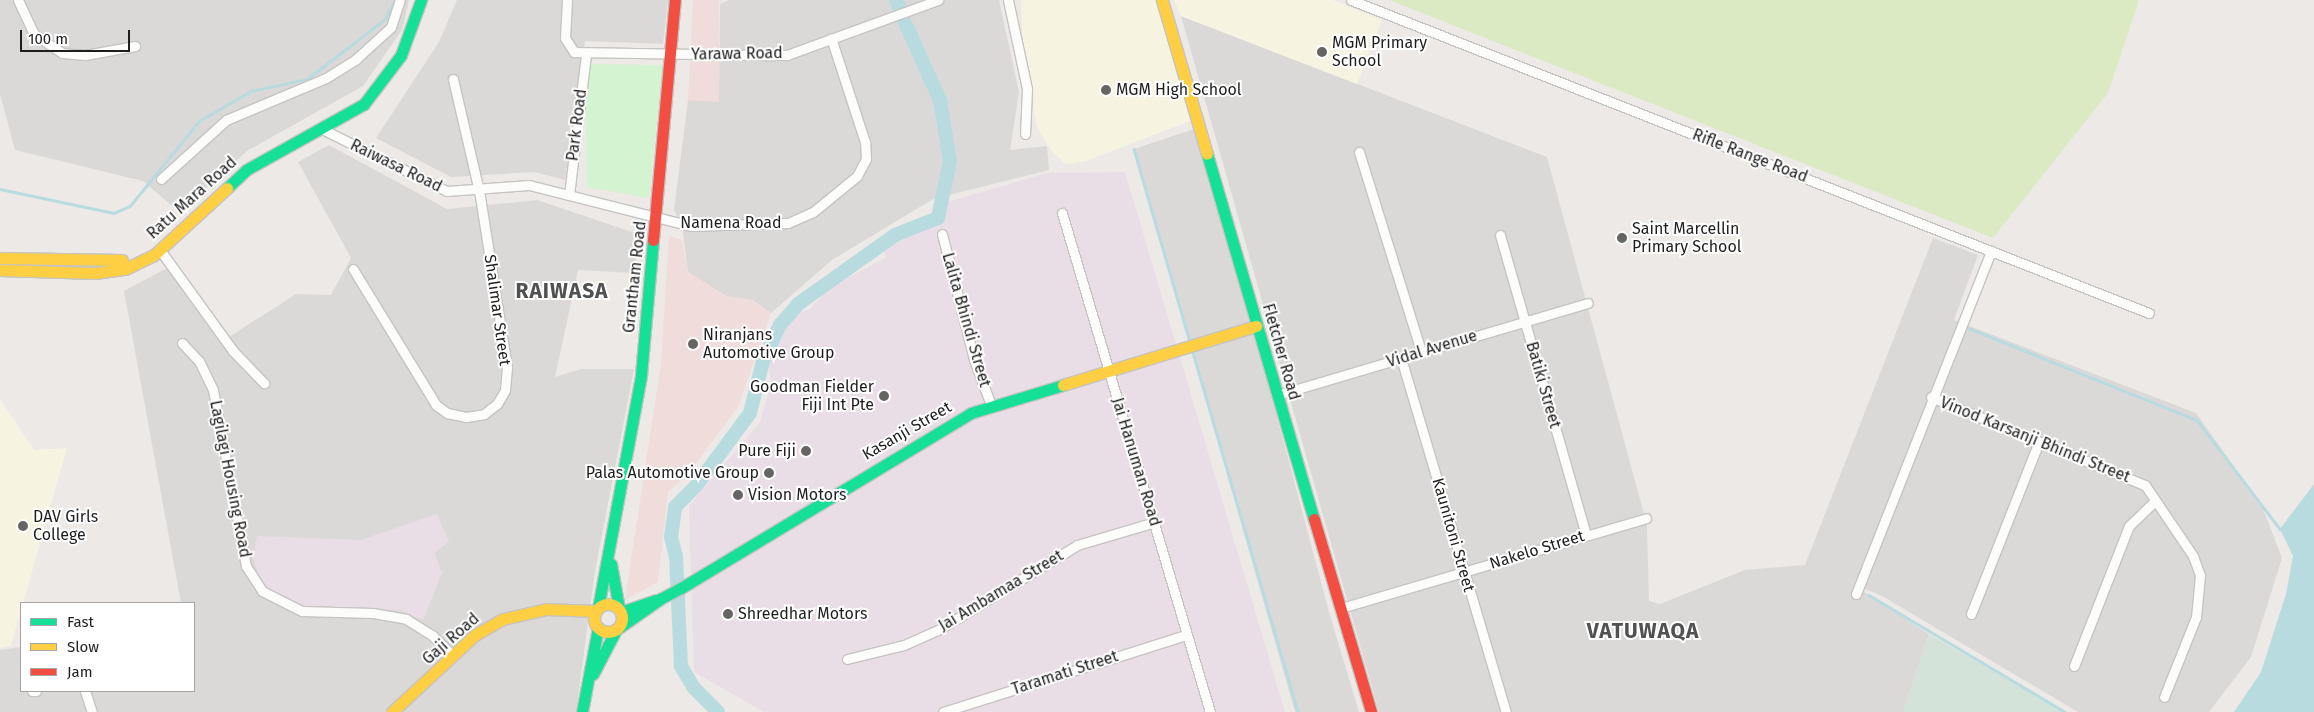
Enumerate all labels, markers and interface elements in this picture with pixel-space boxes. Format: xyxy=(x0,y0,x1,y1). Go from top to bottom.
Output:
scale bar xyxy=(22,20,132,52)
text: 100 m xyxy=(28,30,68,48)
place label: MGM Primary School xyxy=(1332,33,1427,71)
street label: Yarawa Road xyxy=(691,44,783,64)
marker: MGM Primary School xyxy=(1316,46,1328,58)
place label: MGM High School xyxy=(1116,80,1242,100)
marker: MGM High School xyxy=(1100,84,1112,96)
street label: Park Road xyxy=(563,88,591,162)
street label: Rifle Range Road xyxy=(1690,125,1810,187)
street label: Raiwasa Road xyxy=(347,136,445,196)
street label: Ratu Mara Road xyxy=(143,153,241,243)
street label: Namena Road xyxy=(680,213,782,233)
place label: Saint Marcellin Primary School xyxy=(1632,219,1741,257)
street label: Grantham Road xyxy=(620,220,650,334)
marker: Saint Marcellin Primary School xyxy=(1616,232,1628,244)
street label: Lalita Bhindi Street xyxy=(938,251,994,389)
street label: Shalimar Street xyxy=(480,253,514,367)
district label: RAIWASA xyxy=(515,278,609,304)
street label: Fletcher Road xyxy=(1258,301,1304,403)
place label: Niranjans Automotive Group xyxy=(703,325,834,363)
street label: Vidal Avenue xyxy=(1384,326,1480,372)
marker: Niranjans Automotive Group xyxy=(687,338,699,350)
street label: Batiki Street xyxy=(1521,340,1565,430)
place label: Goodman Fielder Fiji Int Pte xyxy=(750,377,874,415)
marker: Goodman Fielder Fiji Int Pte xyxy=(878,390,890,402)
street label: Vinod Karsanji Bhindi Street xyxy=(1937,393,2133,487)
street label: Jai Hanuman Road xyxy=(1107,395,1165,529)
street label: Kasanji Street xyxy=(859,398,955,464)
street label: Lagilagi Housing Road xyxy=(205,399,255,559)
place label: Pure Fiji xyxy=(738,441,796,461)
marker: Pure Fiji xyxy=(800,445,812,457)
place label: Palas Automotive Group xyxy=(586,463,759,483)
marker: Palas Automotive Group xyxy=(763,467,775,479)
street label: Kaunitoni Street xyxy=(1428,476,1478,594)
place label: Vision Motors xyxy=(748,485,846,505)
marker: Vision Motors xyxy=(732,489,744,501)
place label: DAV Girls College xyxy=(33,507,98,545)
marker: DAV Girls College xyxy=(17,520,29,532)
street label: Nakelo Street xyxy=(1487,526,1587,574)
street label: Jai Ambamaa Street xyxy=(935,546,1067,636)
legend xyxy=(20,602,195,692)
place label: Shreedhar Motors xyxy=(738,604,867,624)
marker: Shreedhar Motors xyxy=(722,608,734,620)
street label: Gaji Road xyxy=(419,609,483,669)
text: Fast xyxy=(67,613,94,631)
district label: VATUWAQA xyxy=(1586,618,1700,644)
text: Slow xyxy=(67,638,99,656)
street label: Taramati Street xyxy=(1009,647,1121,699)
text: Jam xyxy=(67,663,93,681)

